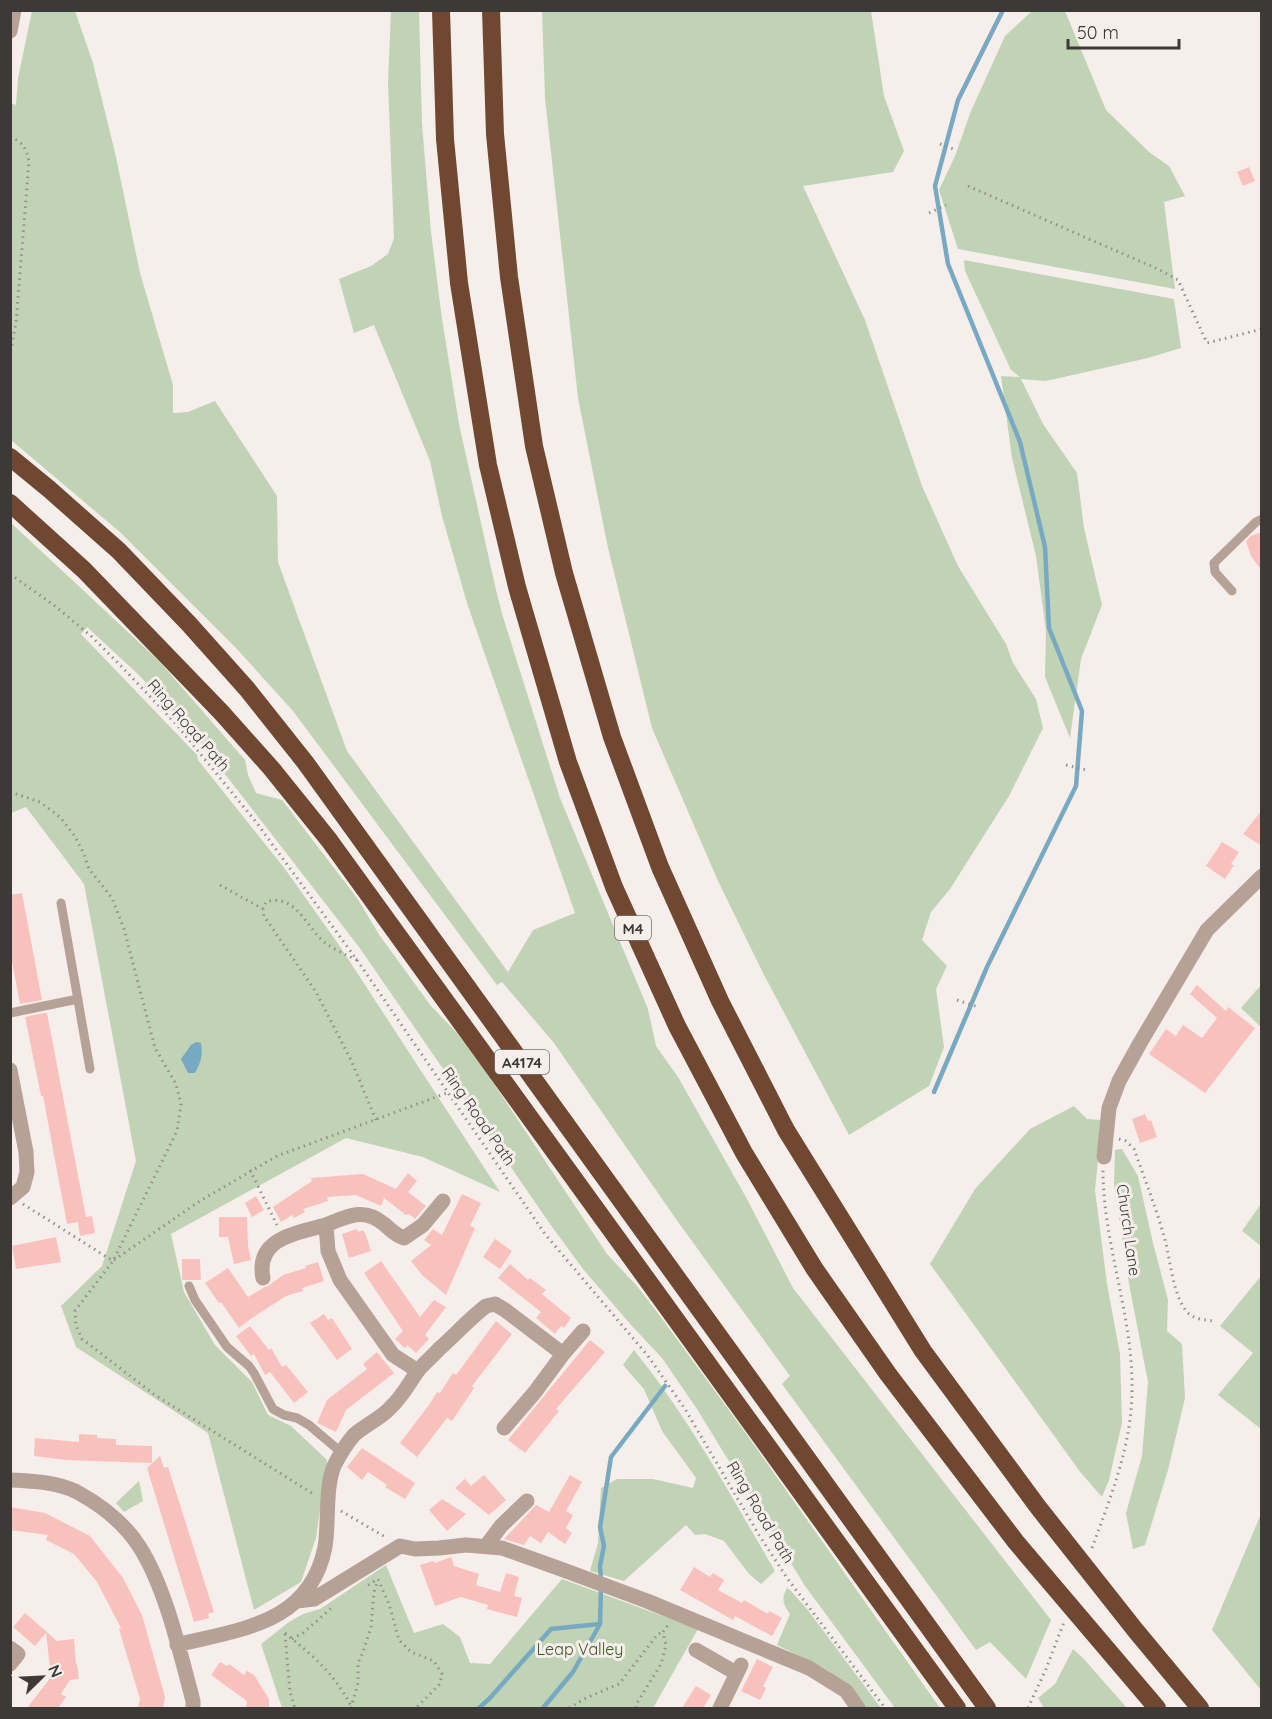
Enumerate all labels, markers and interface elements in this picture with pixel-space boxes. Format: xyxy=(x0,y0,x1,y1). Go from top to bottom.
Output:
scale bar xyxy=(1068,12,1179,50)
text: 50 m xyxy=(1077,21,1119,44)
street label: Ring Road Path xyxy=(144,675,234,775)
road number: M4 xyxy=(615,916,651,940)
road number: A4174 xyxy=(495,1050,549,1074)
street label: Ring Road Path xyxy=(438,1063,520,1169)
street label: Church Lane xyxy=(1113,1183,1145,1277)
street label: Ring Road Path xyxy=(723,1457,799,1567)
park label: Leap Valley xyxy=(537,1639,623,1659)
north arrow xyxy=(12,1647,72,1707)
text: N xyxy=(44,1661,67,1680)

